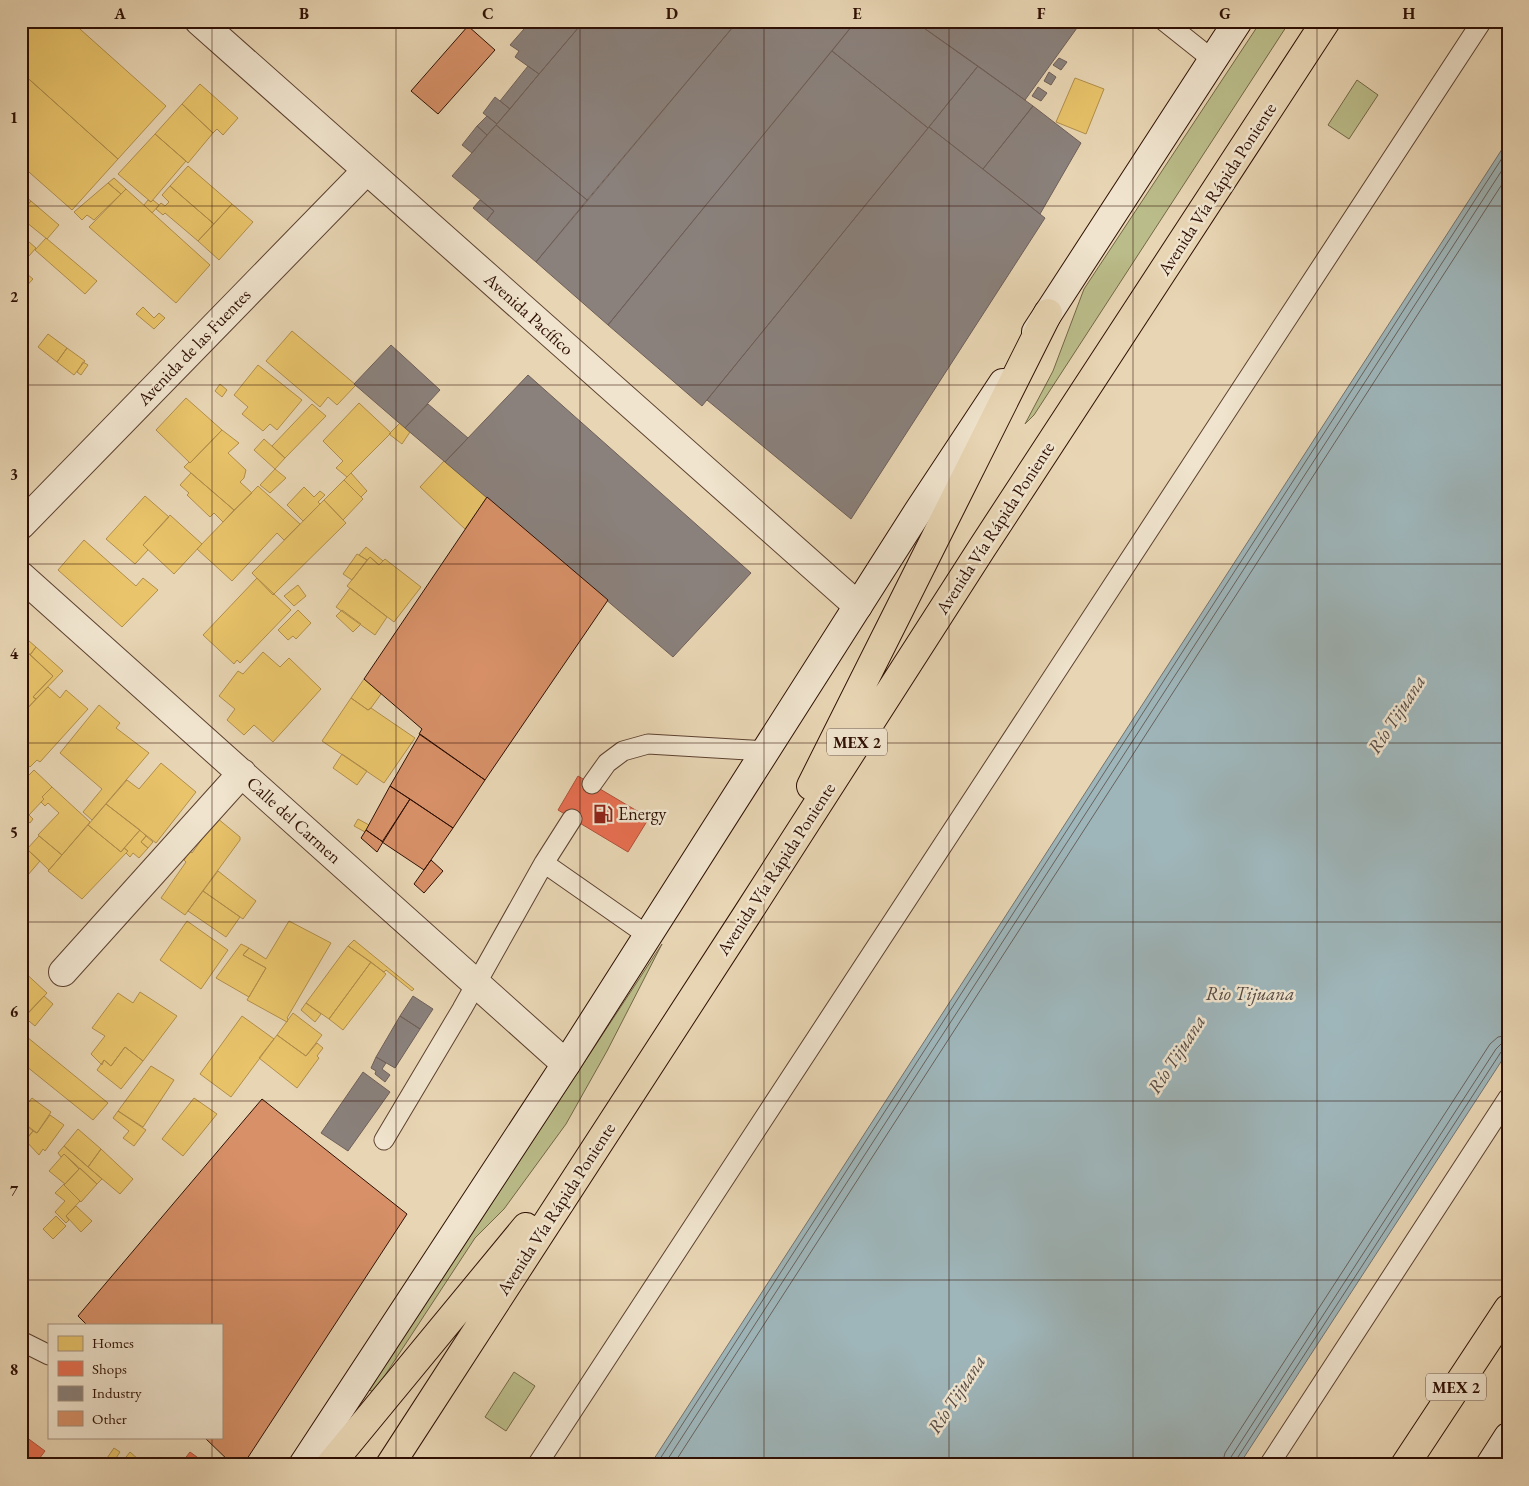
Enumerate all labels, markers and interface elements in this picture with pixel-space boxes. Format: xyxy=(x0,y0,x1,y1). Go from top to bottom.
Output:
text: A xyxy=(113,3,126,24)
text: B xyxy=(299,3,309,24)
text: C xyxy=(482,3,494,24)
text: D xyxy=(666,3,678,24)
text: E xyxy=(852,3,862,24)
text: F xyxy=(1037,3,1046,24)
text: G xyxy=(1219,3,1231,24)
text: H xyxy=(1403,3,1416,24)
street label: Avenida Vía Rápida Poniente xyxy=(1152,98,1281,280)
text: 1 xyxy=(10,107,18,128)
street label: Avenida Pacífico xyxy=(479,267,579,360)
street label: Avenida de las Fuentes xyxy=(131,283,255,411)
text: 2 xyxy=(10,286,19,307)
street label: Avenida Vía Rápida Poniente xyxy=(930,437,1059,619)
text: 3 xyxy=(10,464,18,485)
text: 4 xyxy=(10,643,19,664)
water label: Río Tijuana xyxy=(1362,670,1431,758)
road number: MEX 2 xyxy=(827,729,887,756)
street label: Calle del Carmen xyxy=(242,771,347,869)
street label: Avenida Vía Rápida Poniente xyxy=(711,778,840,960)
place label: Energy xyxy=(618,802,667,825)
fuel station icon: Energy xyxy=(592,803,614,825)
text: 5 xyxy=(10,822,18,843)
water label: Rio Tijuana xyxy=(1205,981,1295,1006)
text: 6 xyxy=(10,1001,19,1022)
water label: Río Tijuana xyxy=(1142,1010,1211,1098)
street label: Avenida Vía Rápida Poniente xyxy=(491,1118,620,1300)
text: 7 xyxy=(10,1180,19,1201)
legend xyxy=(48,1324,222,1438)
text: Homes xyxy=(92,1333,134,1352)
water label: Río Tijuana xyxy=(922,1350,991,1438)
text: 8 xyxy=(10,1359,18,1380)
text: Shops xyxy=(92,1359,127,1378)
road number: MEX 2 xyxy=(1426,1374,1486,1400)
text: Industry xyxy=(92,1383,142,1402)
text: Other xyxy=(92,1409,127,1428)

